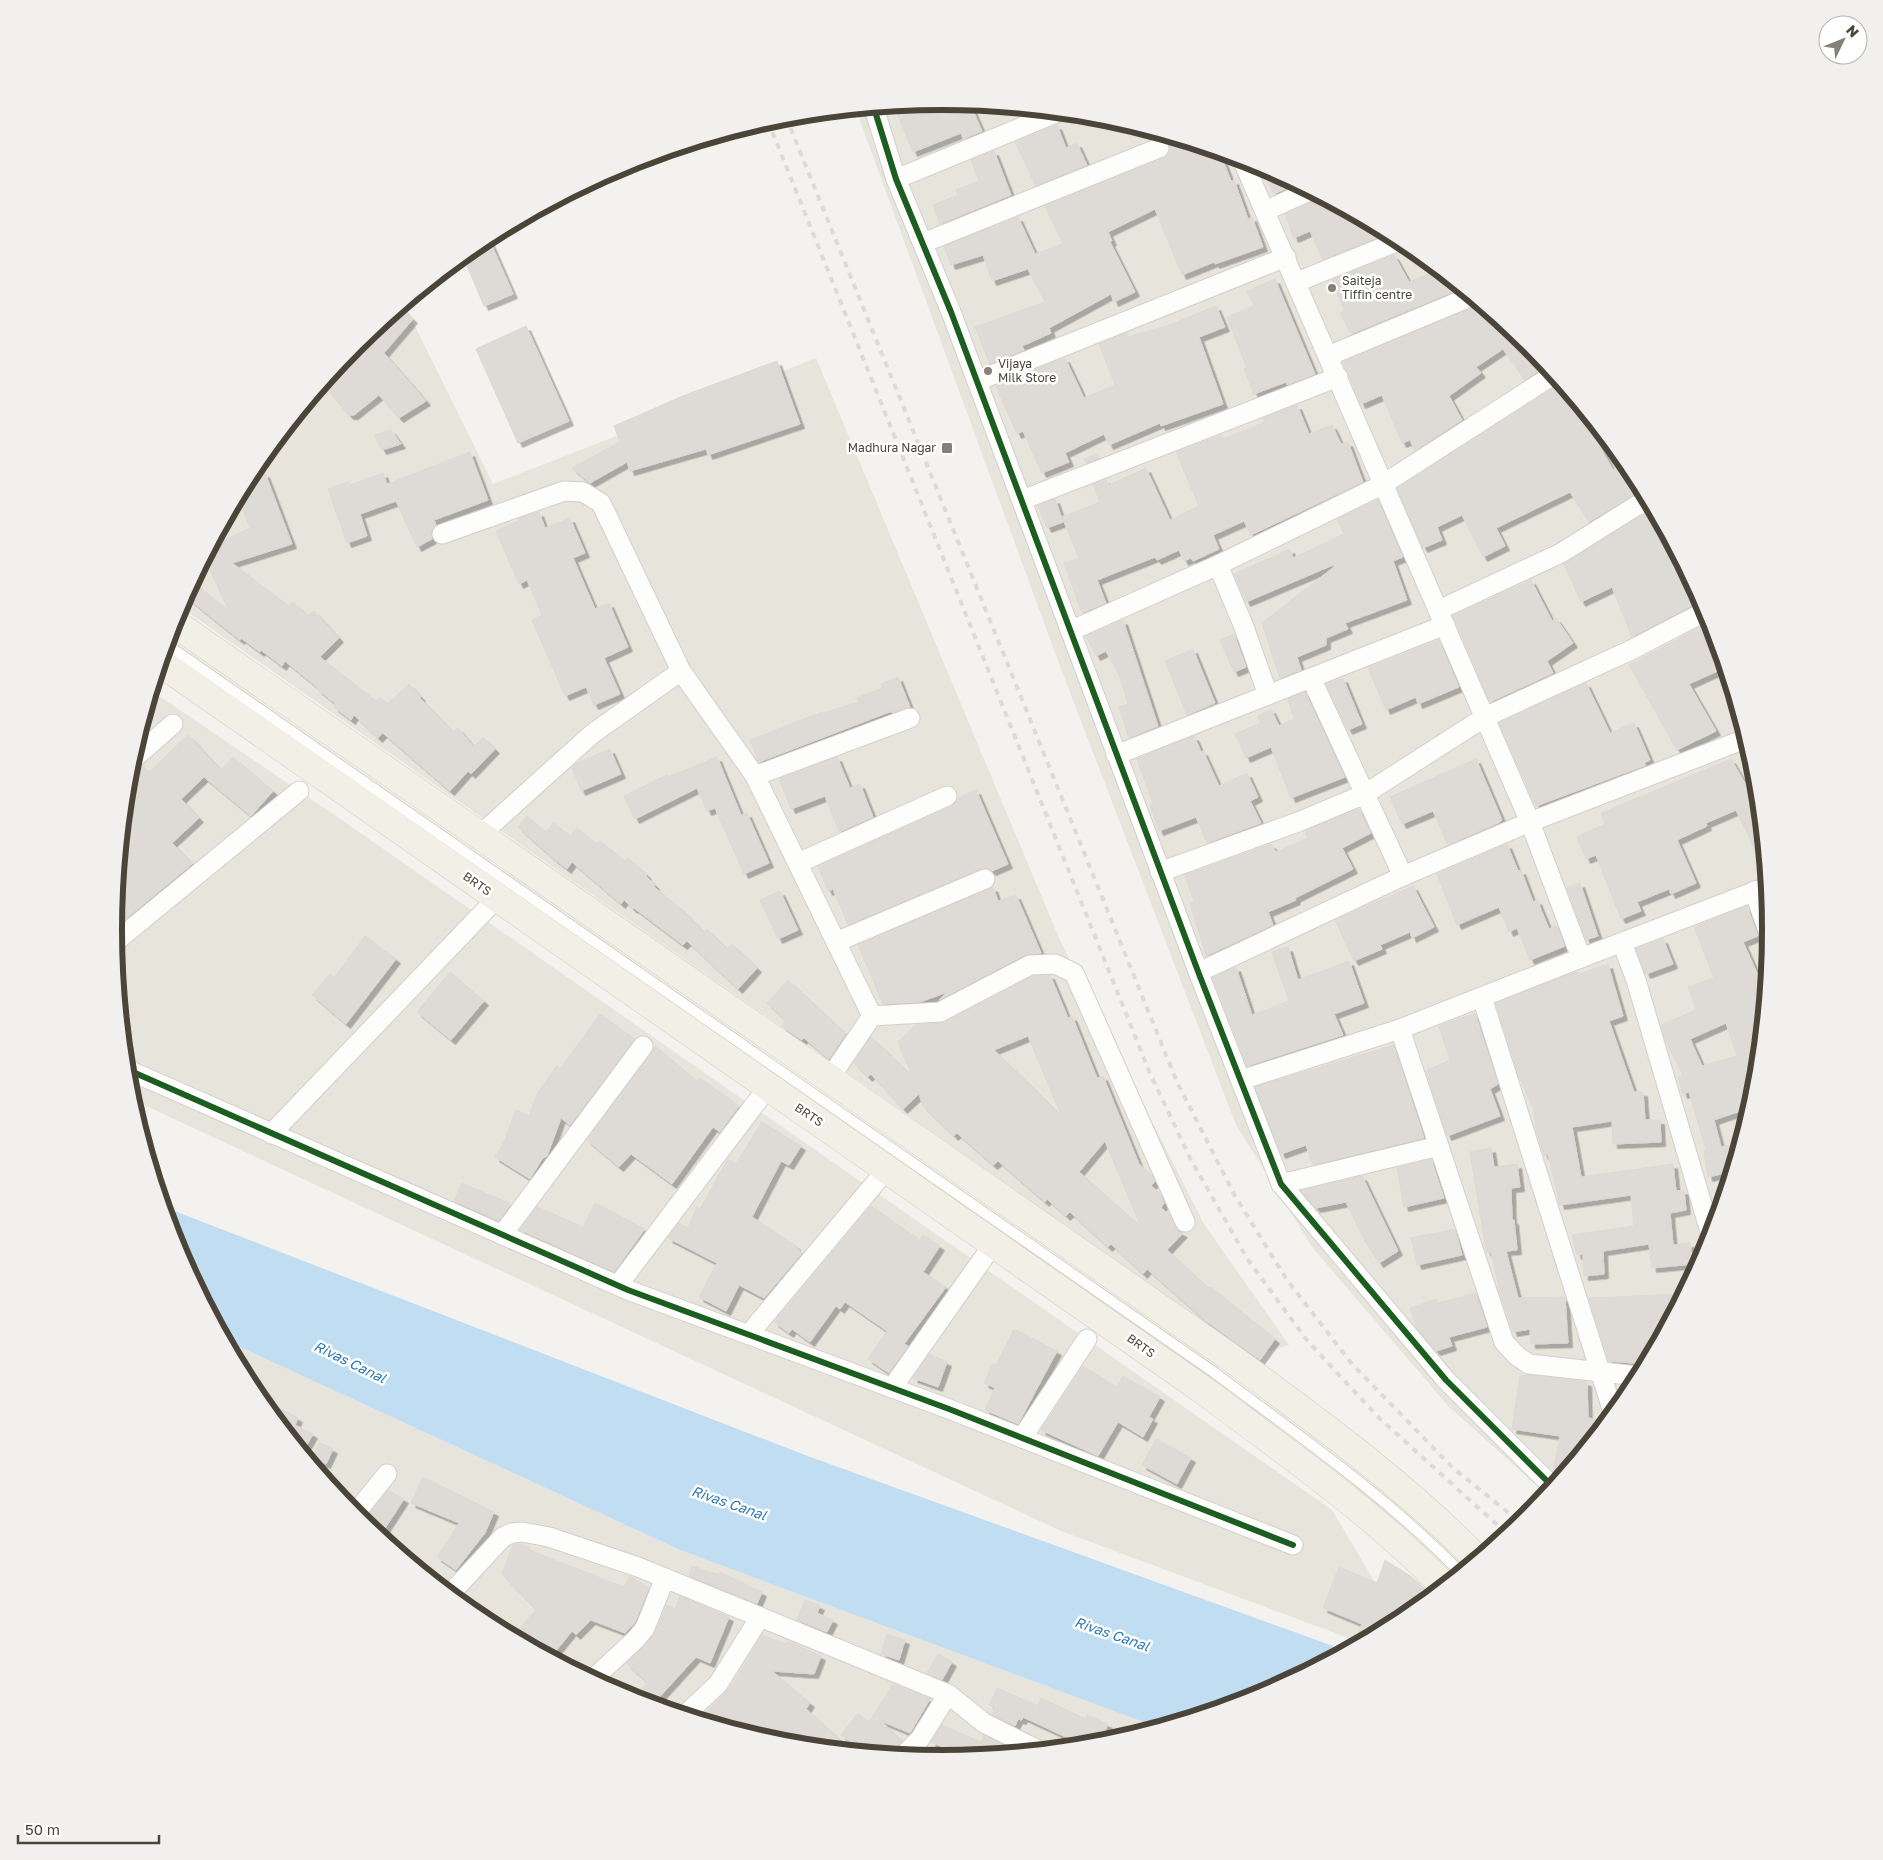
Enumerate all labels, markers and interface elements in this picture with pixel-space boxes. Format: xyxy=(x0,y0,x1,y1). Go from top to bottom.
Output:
north arrow xyxy=(1818,15,1868,65)
text: N xyxy=(1843,21,1863,40)
place label: Saiteja Tiffin centre xyxy=(1342,273,1412,302)
marker: Saiteja Tiffin centre xyxy=(1326,282,1338,294)
place label: Vijaya Milk Store xyxy=(998,356,1056,385)
marker: Vijaya Milk Store xyxy=(982,365,994,377)
place label: Madhura Nagar xyxy=(848,440,936,455)
marker: Madhura Nagar xyxy=(940,441,954,455)
street label: BRTS xyxy=(460,869,495,899)
street label: BRTS xyxy=(792,1100,827,1130)
street label: BRTS xyxy=(1124,1330,1159,1361)
water label: Rivas Canal xyxy=(311,1337,389,1387)
water label: Rivas Canal xyxy=(690,1482,769,1523)
water label: Rivas Canal xyxy=(1073,1613,1152,1654)
scale bar xyxy=(18,1812,159,1844)
text: 50 m xyxy=(25,1820,60,1838)

